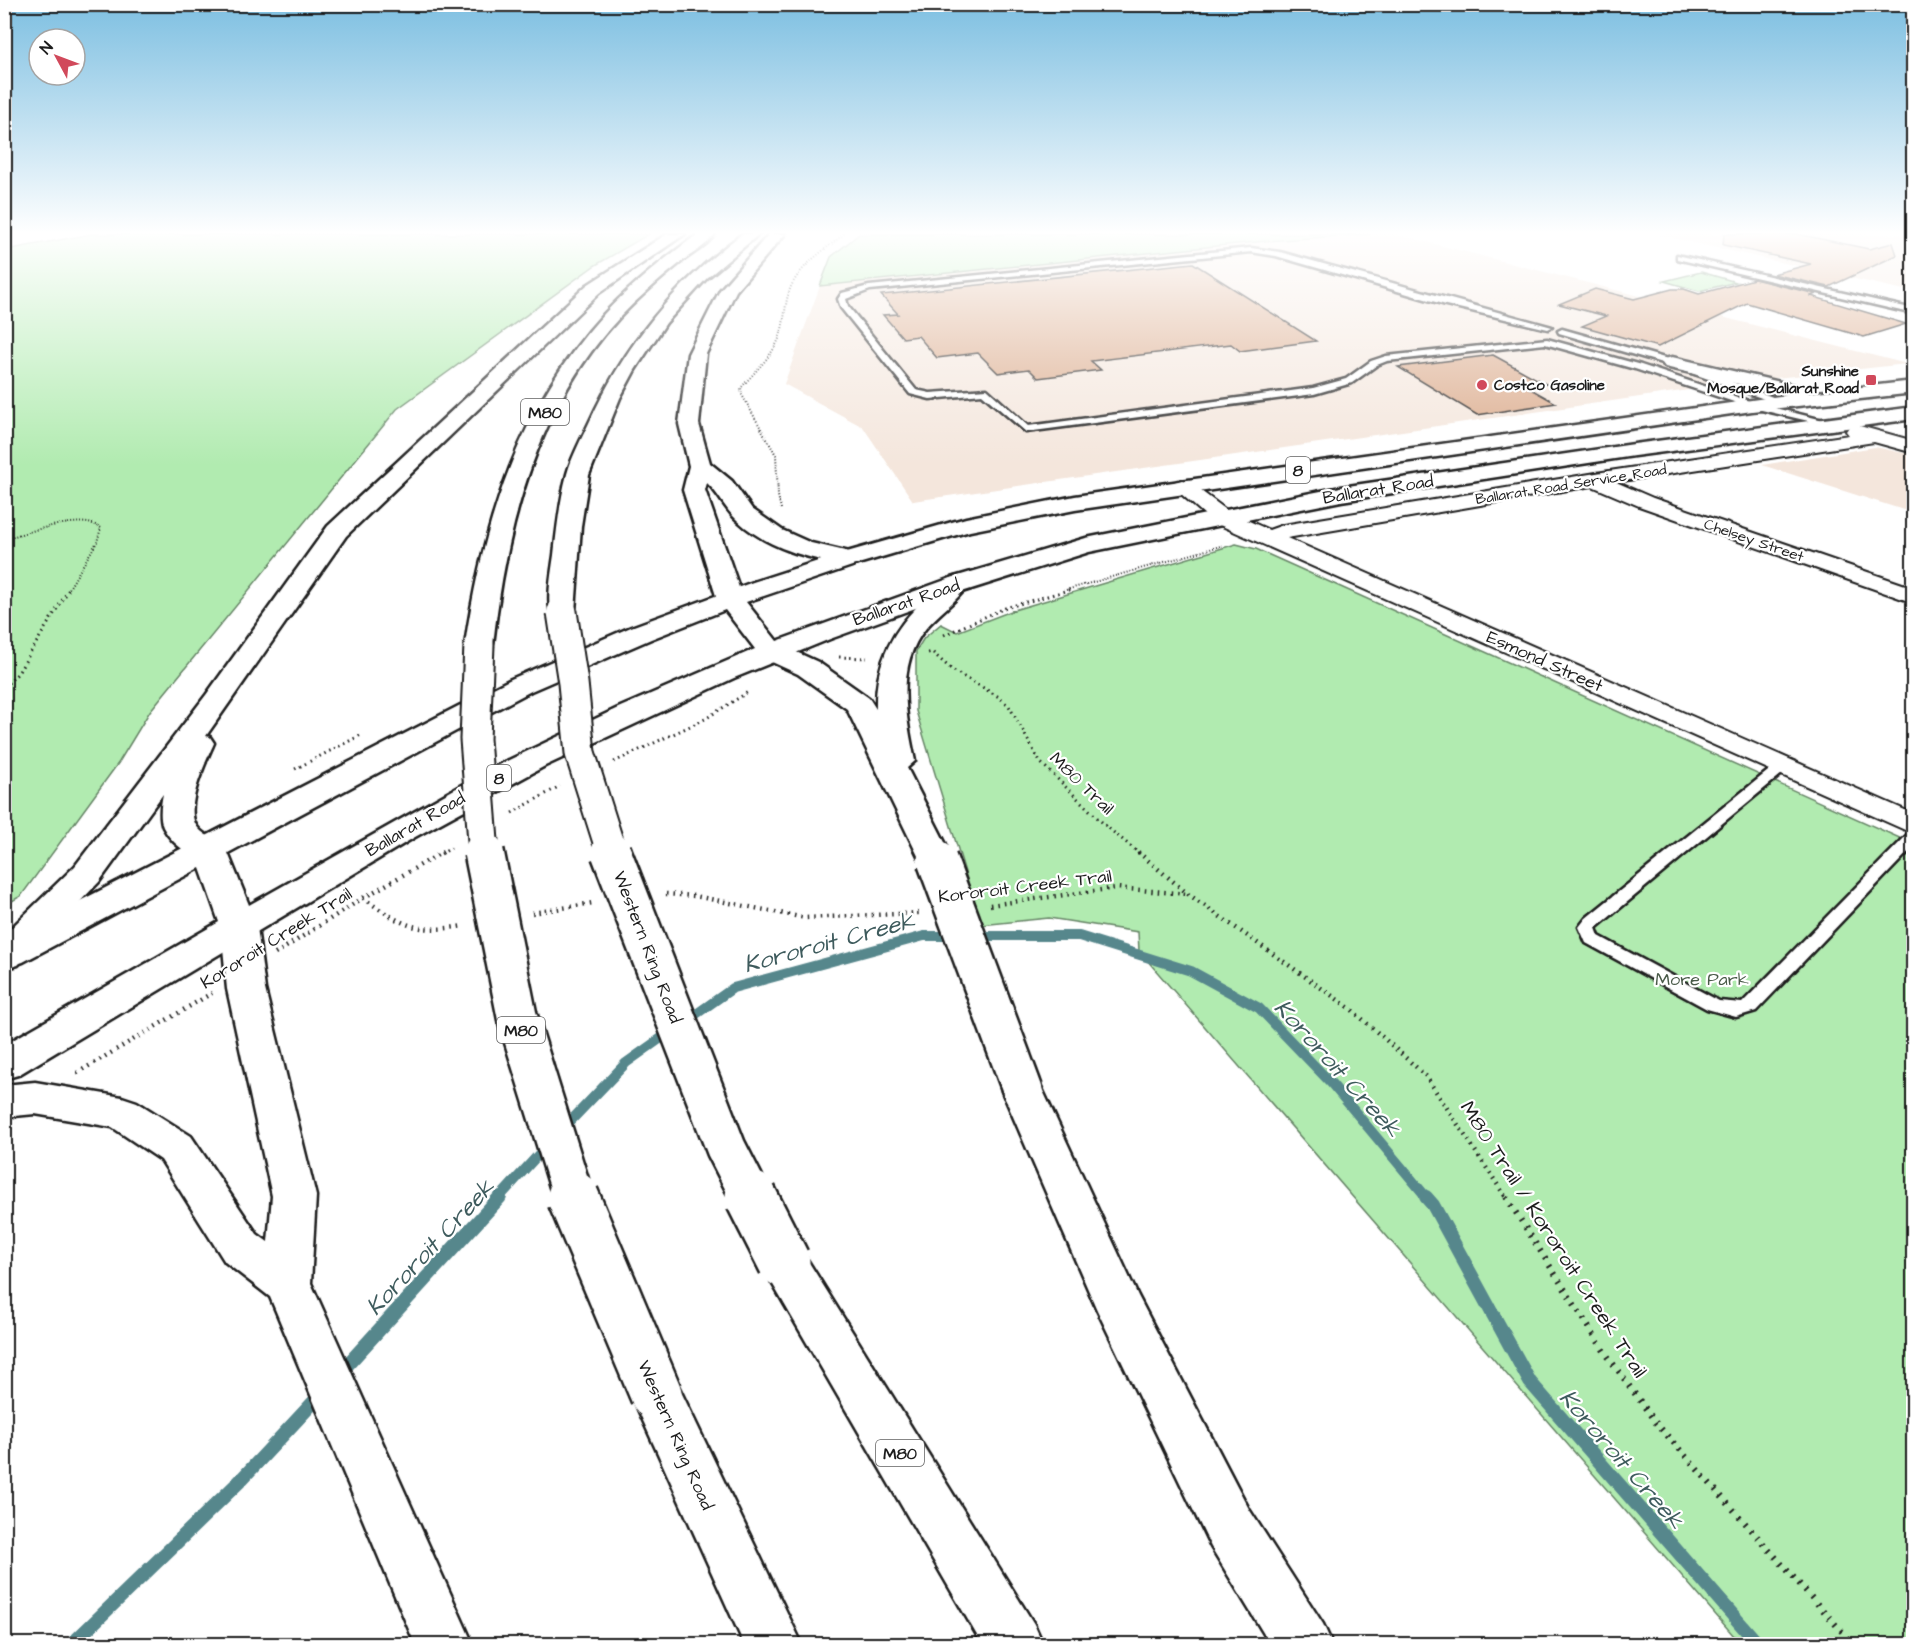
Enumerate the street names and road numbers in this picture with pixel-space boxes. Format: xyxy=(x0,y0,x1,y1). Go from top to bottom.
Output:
road number: M80 xyxy=(521,399,569,425)
road number: 8 xyxy=(1286,457,1310,483)
street label: Ballarat Road Service Road xyxy=(1474,459,1668,510)
street label: Ballarat Road xyxy=(1321,468,1435,511)
street label: Chelsey Street xyxy=(1701,514,1807,568)
street label: Ballarat Road xyxy=(849,572,963,632)
street label: Esmond Street xyxy=(1483,625,1608,699)
street label: M80 Trail xyxy=(1044,746,1120,821)
road number: 8 xyxy=(487,765,511,791)
street label: Ballarat Road xyxy=(361,786,470,863)
street label: Kororoit Creek Trail xyxy=(937,863,1113,910)
street label: Western Ring Road xyxy=(606,867,688,1027)
street label: Kororoit Creek Trail xyxy=(196,881,357,995)
road number: M80 xyxy=(497,1017,545,1043)
street label: M80 Trail / Kororoit Creek Trail xyxy=(1453,1095,1654,1383)
street label: Western Ring Road xyxy=(630,1356,720,1514)
road number: M80 xyxy=(876,1440,924,1466)

